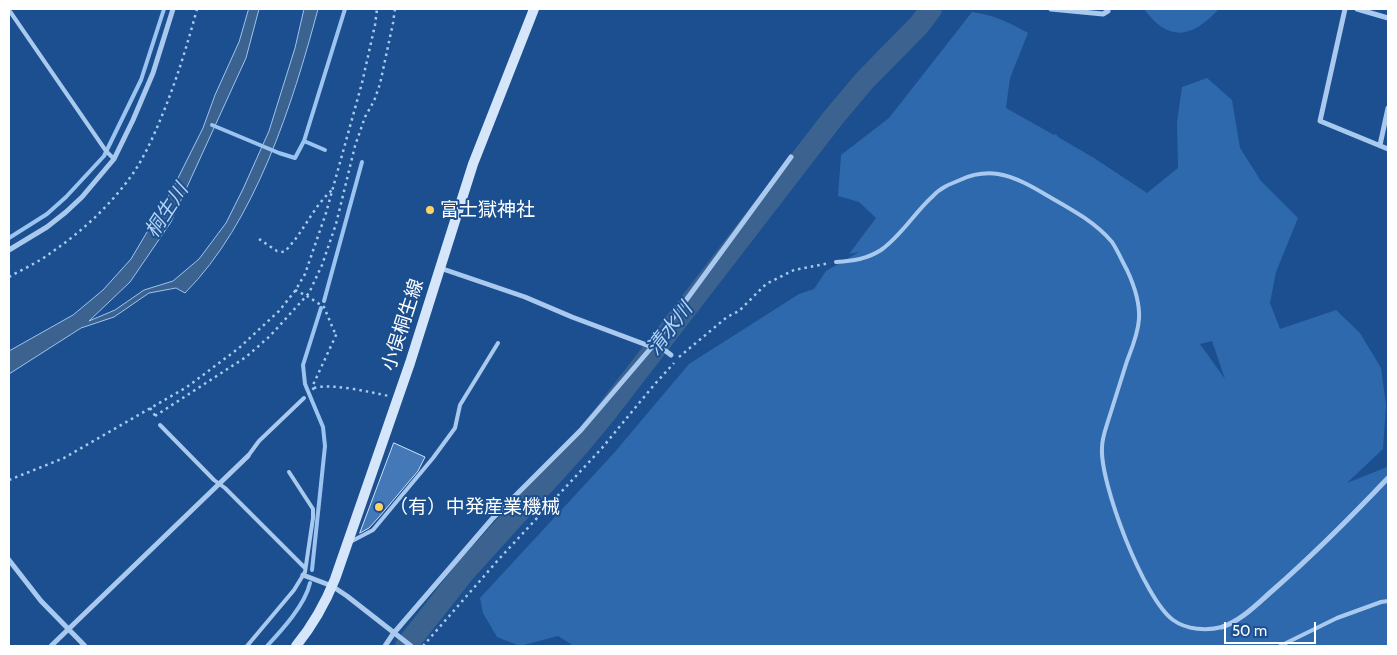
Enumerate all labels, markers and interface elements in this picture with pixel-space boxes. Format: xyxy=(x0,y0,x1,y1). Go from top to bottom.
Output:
water label: 桐生川 xyxy=(141,179,193,243)
place label: 富士獄神社 xyxy=(440,199,535,221)
marker: 富士獄神社 xyxy=(424,204,436,216)
street label: 小俣桐生線 xyxy=(377,276,429,374)
water label: 清水川 xyxy=(642,298,698,360)
place label: （有）中発産業機械 xyxy=(389,496,560,518)
marker: （有）中発産業機械 xyxy=(373,501,385,513)
scale bar xyxy=(1227,612,1320,644)
text: 50 m xyxy=(1232,622,1267,640)

